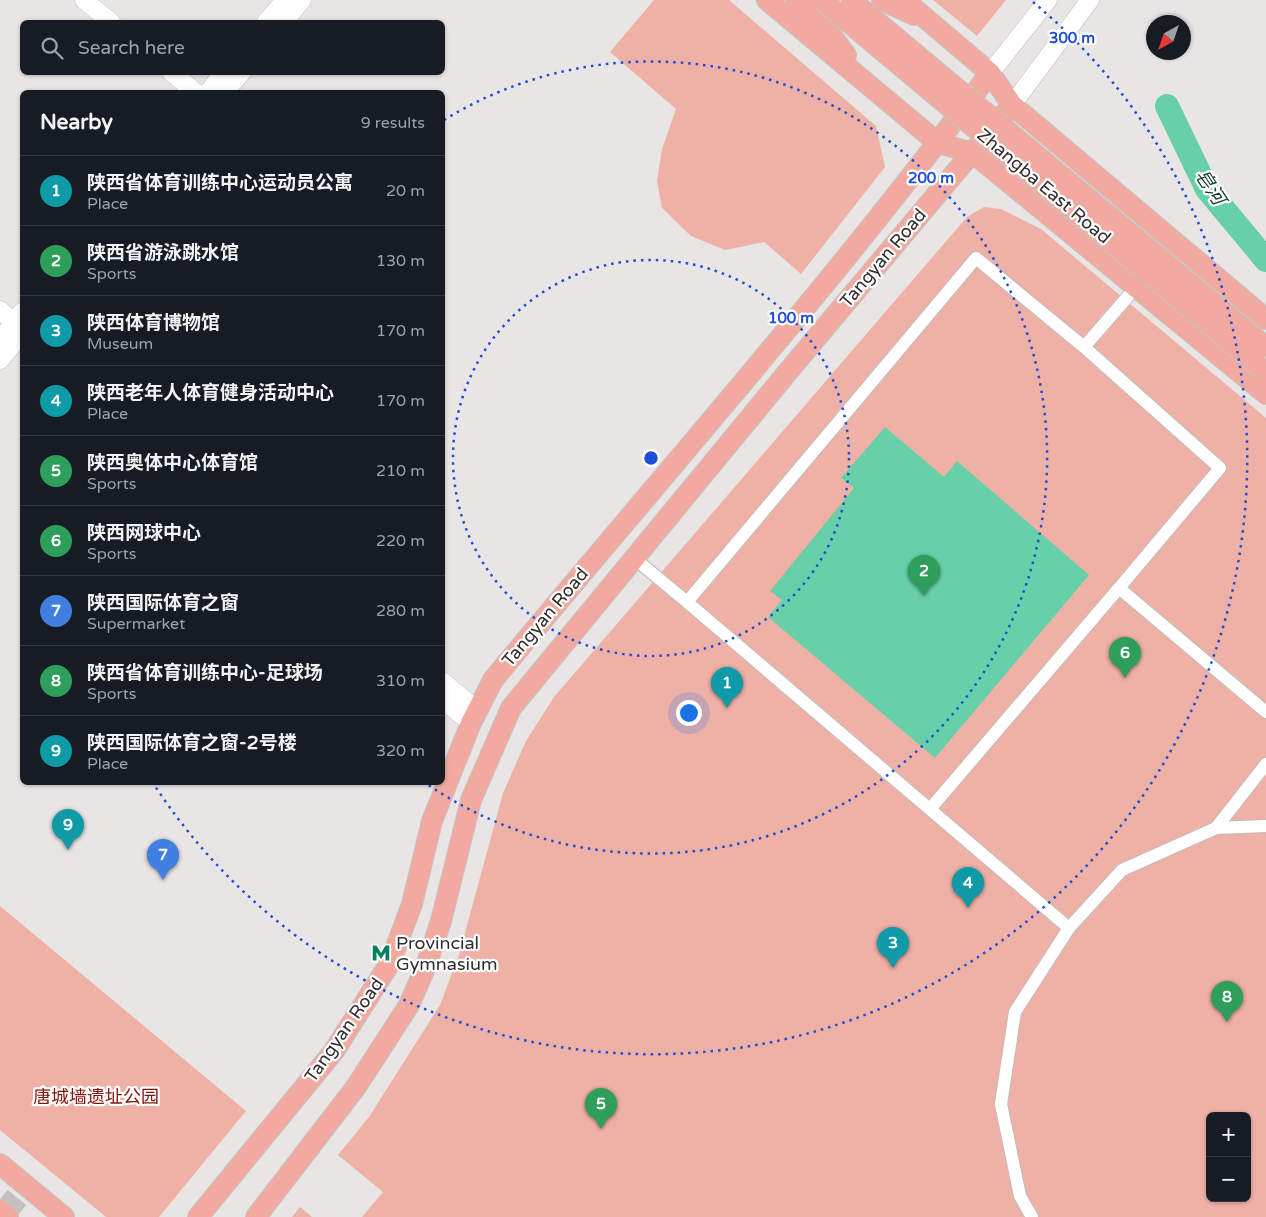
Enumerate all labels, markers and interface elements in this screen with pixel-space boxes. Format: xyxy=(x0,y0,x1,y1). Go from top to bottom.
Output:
north arrow xyxy=(1146,15,1191,60)
search box xyxy=(20,20,445,75)
text: 300 m xyxy=(1049,29,1095,47)
icon: search xyxy=(38,34,66,62)
text: Search here xyxy=(78,37,185,59)
text: Nearby xyxy=(40,110,113,135)
text: 9 results xyxy=(361,113,425,133)
street label: Zhangba East Road xyxy=(973,124,1115,248)
water label: 皂河 xyxy=(1190,165,1232,212)
text: 200 m xyxy=(908,169,954,187)
text: 陕西省体育训练中心运动员公寓 xyxy=(87,172,353,194)
text: 1 xyxy=(51,181,61,201)
text: 20 m xyxy=(386,181,425,201)
text: Place xyxy=(87,194,128,214)
street label: Tangyan Road xyxy=(835,204,931,312)
text: 陕西省游泳跳水馆 xyxy=(87,242,239,264)
text: 2 xyxy=(51,251,61,271)
text: 130 m xyxy=(376,251,425,271)
text: Sports xyxy=(87,264,136,284)
text: 100 m xyxy=(768,309,814,327)
text: 陕西体育博物馆 xyxy=(87,312,220,334)
text: 3 xyxy=(51,321,61,341)
text: 170 m xyxy=(376,321,425,341)
text: Museum xyxy=(87,334,153,354)
text: 陕西老年人体育健身活动中心 xyxy=(87,382,334,404)
text: 4 xyxy=(51,391,61,411)
text: 170 m xyxy=(376,391,425,411)
text: Place xyxy=(87,404,128,424)
centre of rings xyxy=(642,449,660,467)
text: 陕西奥体中心体育馆 xyxy=(87,452,258,474)
text: 5 xyxy=(51,461,61,481)
text: 210 m xyxy=(376,461,425,481)
text: Sports xyxy=(87,474,136,494)
text: 陕西网球中心 xyxy=(87,522,201,544)
text: 6 xyxy=(51,531,61,551)
text: 220 m xyxy=(376,531,425,551)
text: Sports xyxy=(87,544,136,564)
pin: 2 xyxy=(908,555,940,596)
street label: Tangyan Road xyxy=(497,563,593,671)
text: 陕西国际体育之窗 xyxy=(87,592,239,614)
text: 7 xyxy=(51,601,61,621)
text: 280 m xyxy=(376,601,425,621)
text: Supermarket xyxy=(87,614,185,634)
pin: 6 xyxy=(1109,637,1141,678)
text: 陕西省体育训练中心-足球场 xyxy=(87,662,323,684)
pin: 1 xyxy=(711,667,743,708)
text: 8 xyxy=(51,671,61,691)
text: 310 m xyxy=(376,671,425,691)
text: Sports xyxy=(87,684,136,704)
your location xyxy=(676,700,702,726)
text: 陕西国际体育之窗-2号楼 xyxy=(87,732,297,754)
text: 9 xyxy=(51,741,61,761)
text: 320 m xyxy=(376,741,425,761)
text: Place xyxy=(87,754,128,774)
pin: 9 xyxy=(52,809,84,850)
pin: 7 xyxy=(147,839,179,880)
pin: 4 xyxy=(952,867,984,908)
pin: 3 xyxy=(877,927,909,968)
place label: Provincial Gymnasium xyxy=(396,932,498,975)
metro station icon: Provincial Gymnasium xyxy=(370,942,392,964)
street label: Tangyan Road xyxy=(300,974,388,1086)
pin: 8 xyxy=(1211,981,1243,1022)
park label: 唐城墙遗址公园 xyxy=(33,1086,159,1108)
pin: 5 xyxy=(585,1088,617,1129)
map controls xyxy=(1206,1112,1251,1202)
button: + xyxy=(1206,1112,1251,1157)
button: − xyxy=(1206,1157,1251,1202)

